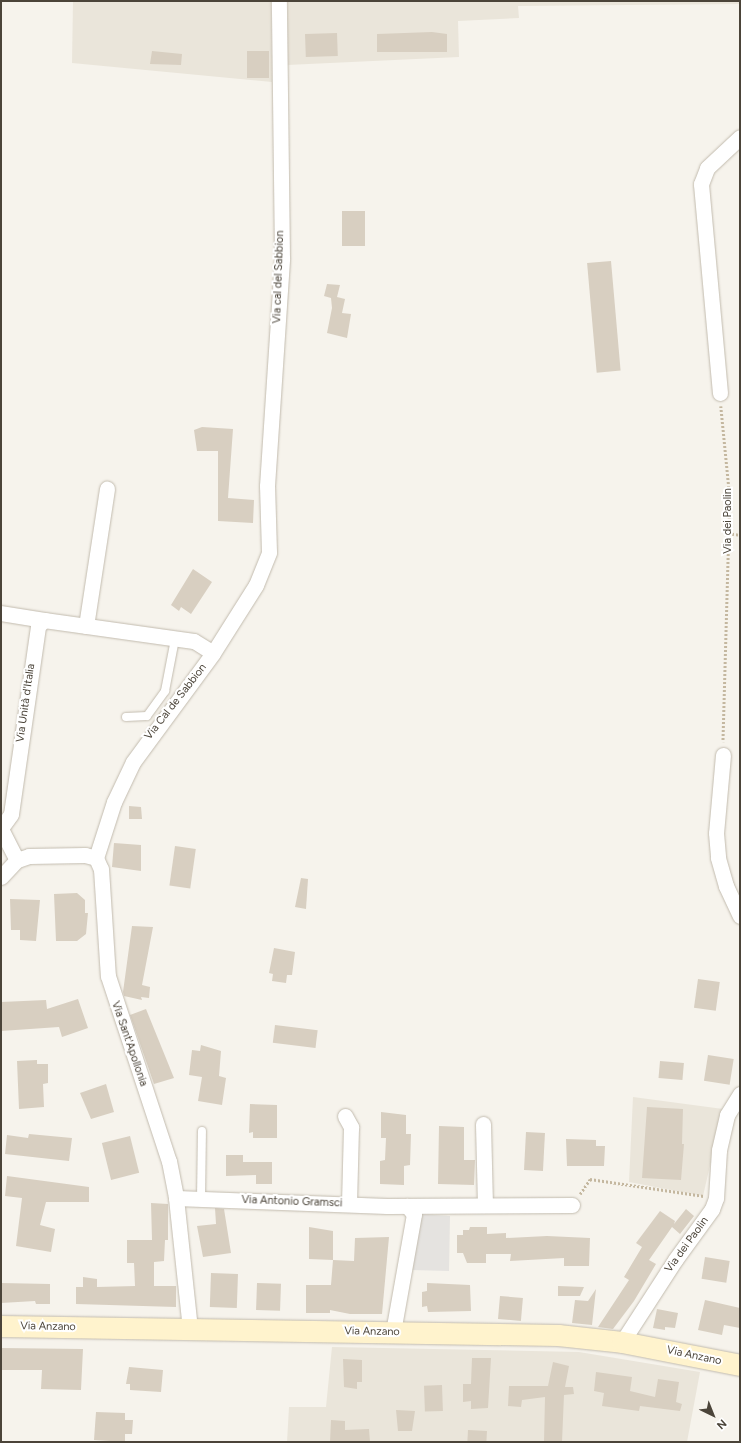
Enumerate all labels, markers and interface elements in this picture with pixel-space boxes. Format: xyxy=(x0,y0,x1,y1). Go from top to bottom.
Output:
street label: Via cal del Sabbion xyxy=(271,230,287,324)
street label: Via dei Paolin xyxy=(721,488,735,554)
street label: Via Cal de Sabbion xyxy=(142,661,210,743)
street label: Via Unità d'Italia xyxy=(14,663,38,743)
street label: Via Sant'Apollonia xyxy=(108,1000,150,1088)
street label: Via Antonio Gramsci xyxy=(241,1194,343,1210)
street label: Via dei Paolin xyxy=(662,1215,712,1275)
street label: Via Anzano xyxy=(20,1320,76,1334)
street label: Via Anzano xyxy=(344,1325,400,1339)
street label: Via Anzano xyxy=(665,1344,723,1368)
north arrow xyxy=(693,1395,733,1435)
text: N xyxy=(714,1416,729,1432)

